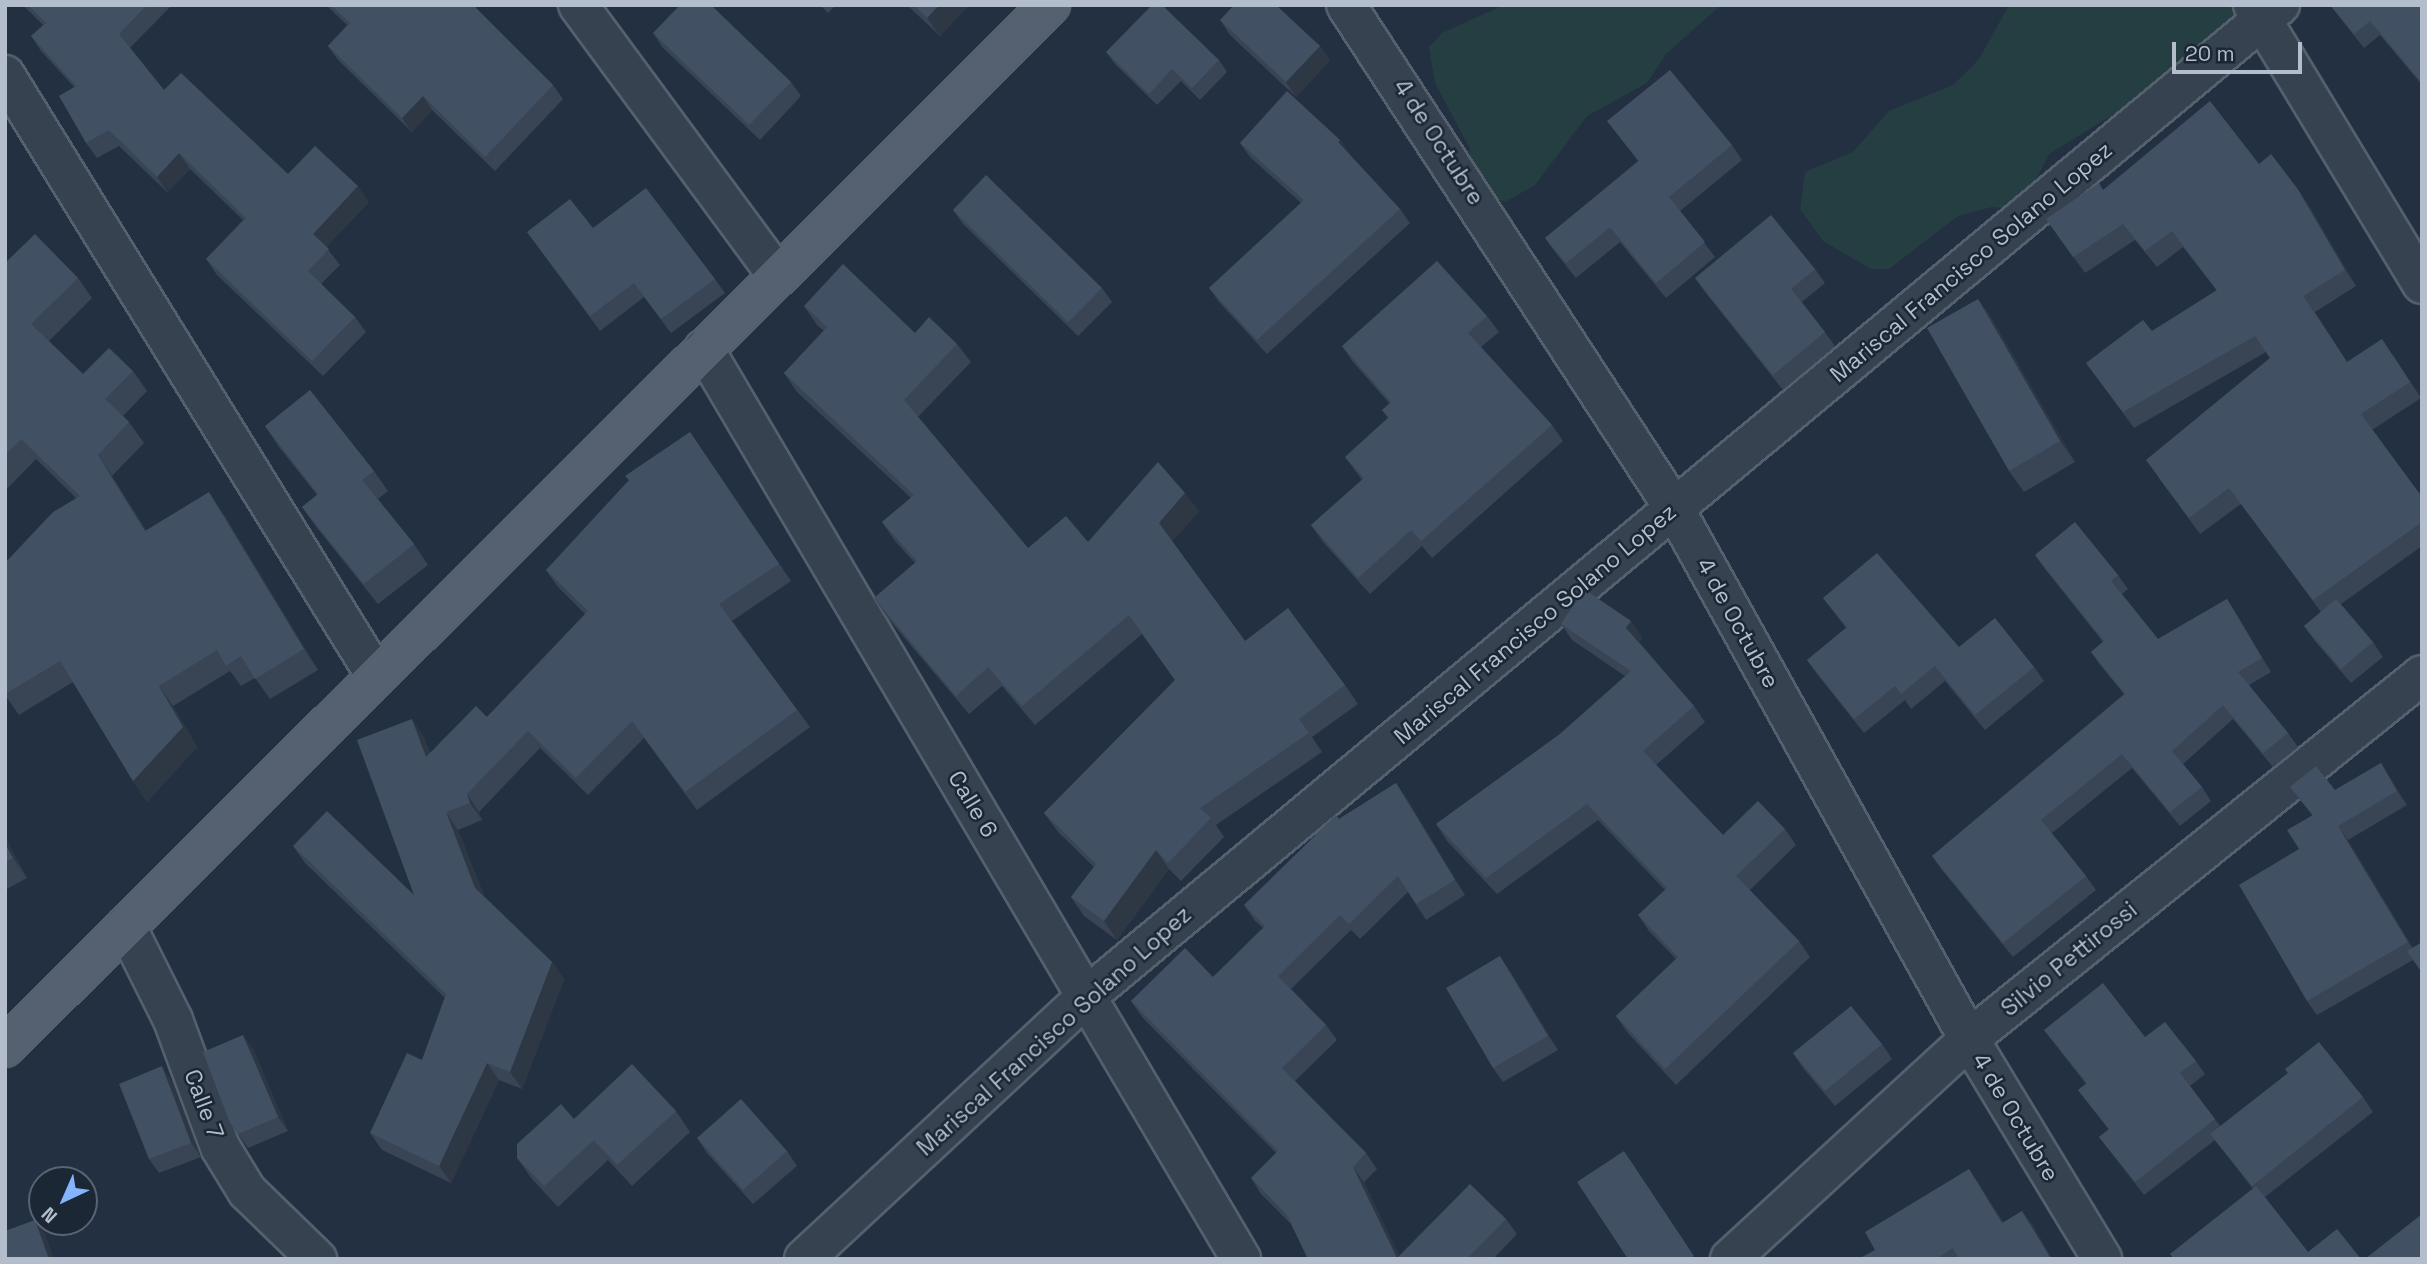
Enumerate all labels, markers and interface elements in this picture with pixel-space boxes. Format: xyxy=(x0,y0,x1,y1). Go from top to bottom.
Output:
scale bar xyxy=(2175,28,2304,72)
text: 20 m xyxy=(2185,40,2235,67)
street label: 4 de Octubre xyxy=(1388,74,1490,210)
street label: Mariscal Francisco Solano Lopez xyxy=(1824,136,2118,388)
street label: Mariscal Francisco Solano Lopez xyxy=(1388,498,1682,750)
street label: 4 de Octubre xyxy=(1691,553,1785,693)
street label: Calle 6 xyxy=(942,766,1004,842)
street label: Silvio Pettirossi xyxy=(1996,896,2142,1022)
street label: Mariscal Francisco Solano Lopez xyxy=(911,900,1197,1162)
street label: 4 de Octubre xyxy=(1967,1048,2065,1186)
street label: Calle 7 xyxy=(178,1066,230,1142)
north arrow xyxy=(28,1166,98,1236)
text: N xyxy=(36,1202,63,1228)

